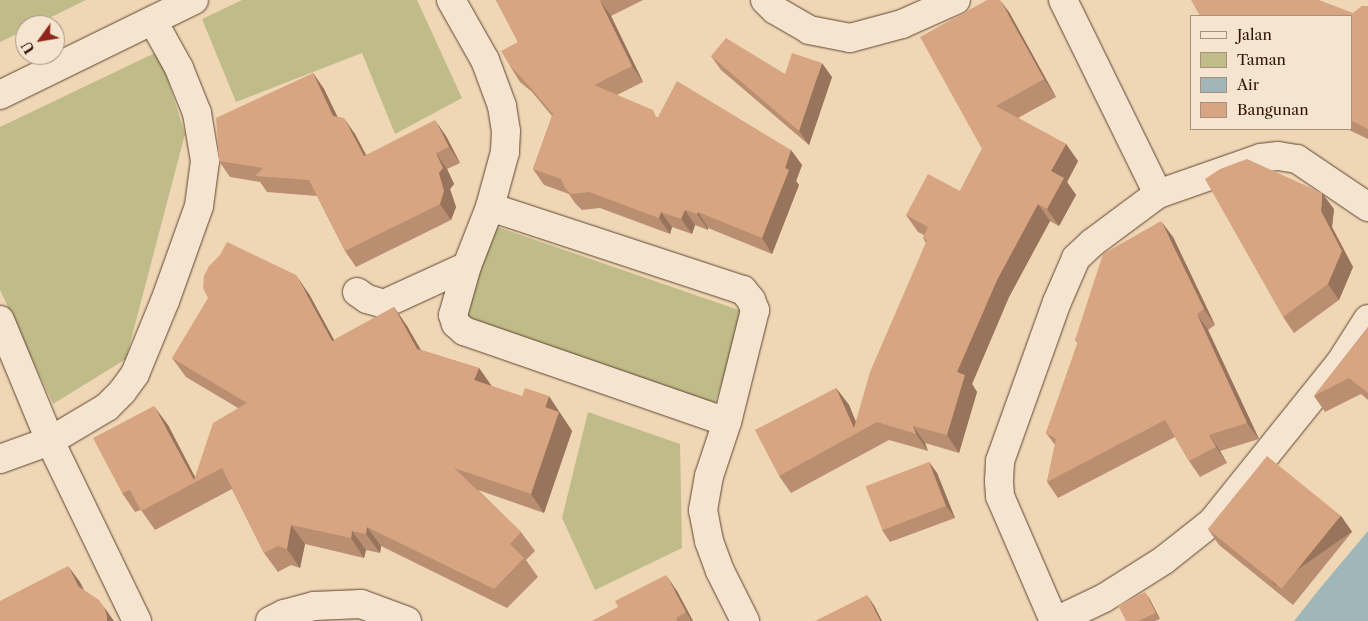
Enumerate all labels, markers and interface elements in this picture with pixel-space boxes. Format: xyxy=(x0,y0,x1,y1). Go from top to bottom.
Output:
north arrow xyxy=(15,15,65,65)
legend xyxy=(1190,15,1353,130)
text: Jalan xyxy=(1237,25,1272,44)
text: U xyxy=(17,38,39,57)
text: Taman xyxy=(1237,50,1286,69)
text: Air xyxy=(1237,75,1259,94)
text: Bangunan xyxy=(1237,100,1309,119)

